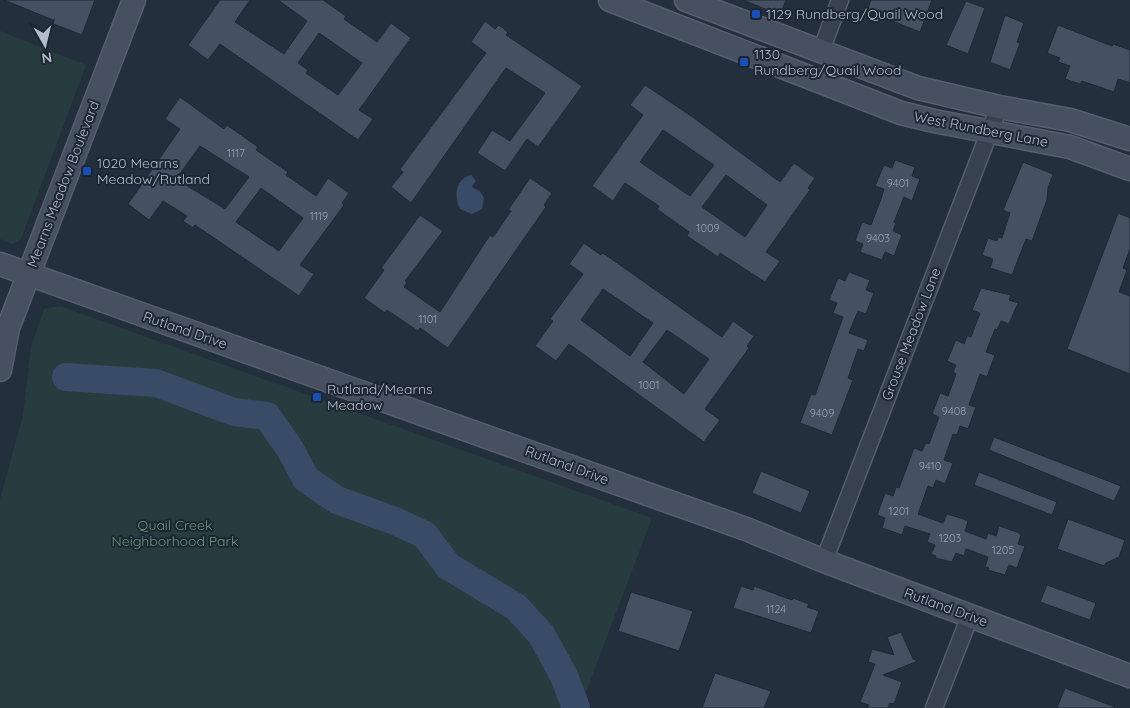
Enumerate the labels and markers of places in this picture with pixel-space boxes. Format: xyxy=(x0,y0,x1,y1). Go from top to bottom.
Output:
place label: 1129 Rundberg/Quail Wood xyxy=(766,5,943,23)
marker: 1129 Rundberg/Quail Wood xyxy=(750,8,762,20)
place label: 1130 Rundberg/Quail Wood xyxy=(754,45,901,79)
marker: 1130 Rundberg/Quail Wood xyxy=(738,56,750,68)
place label: 1020 Mearns Meadow/Rutland xyxy=(97,154,210,188)
marker: 1020 Mearns Meadow/Rutland xyxy=(81,165,93,177)
place label: Rutland/Mearns Meadow xyxy=(327,380,433,414)
marker: Rutland/Mearns Meadow xyxy=(311,391,323,403)

